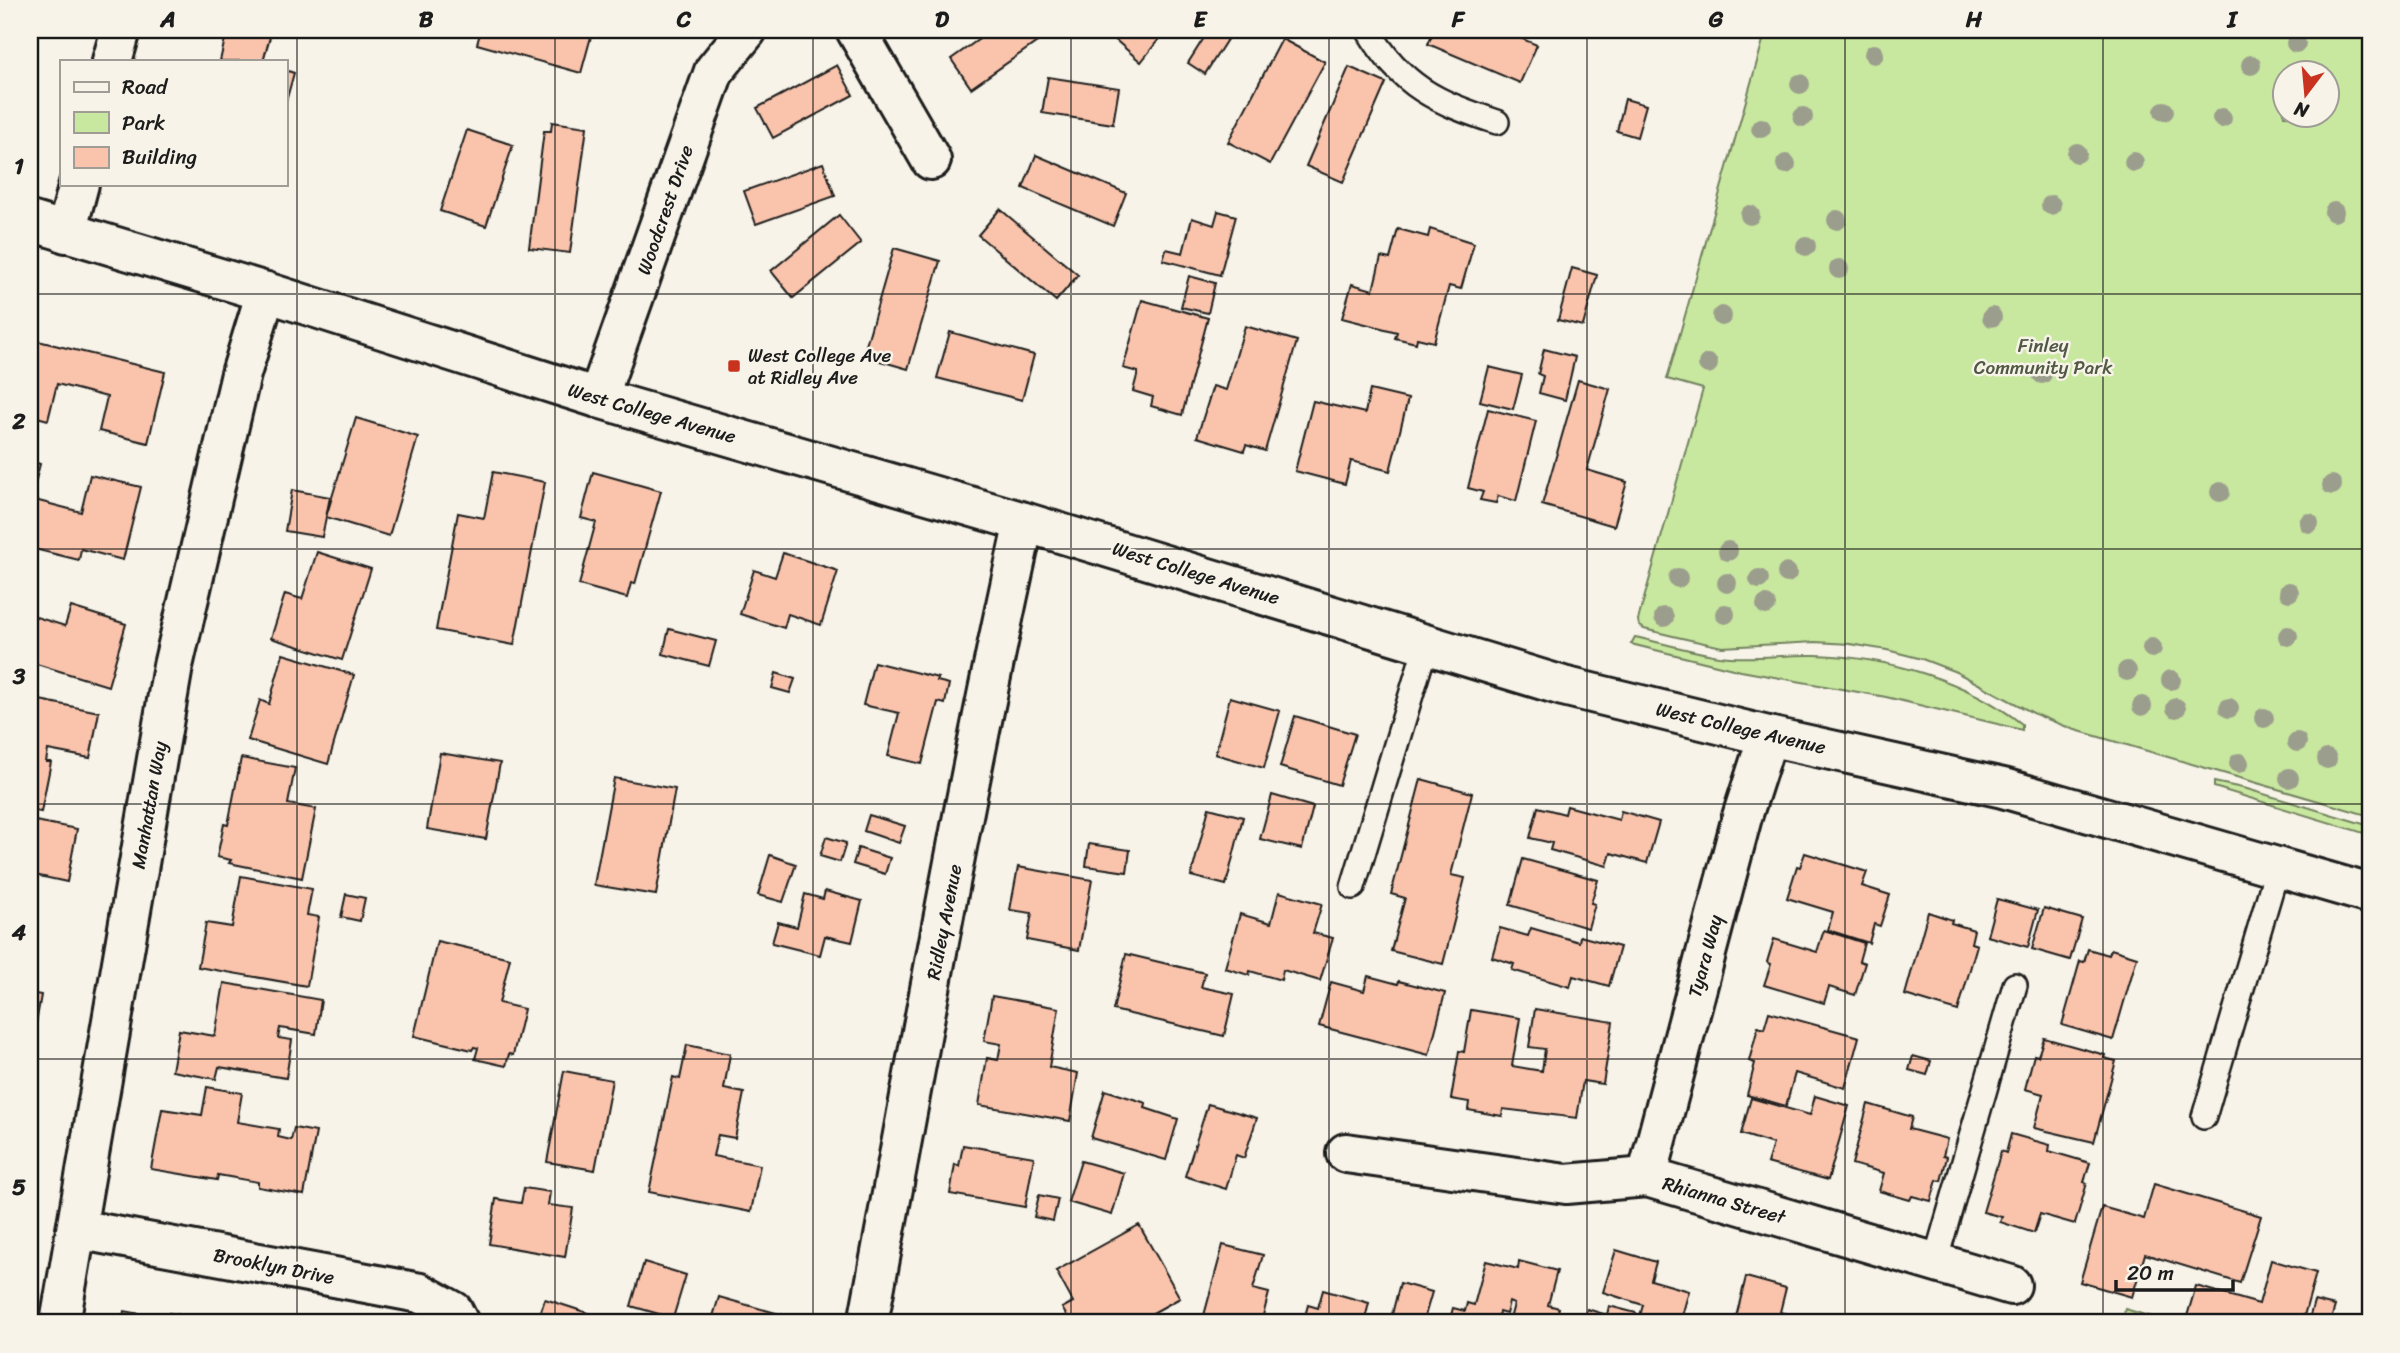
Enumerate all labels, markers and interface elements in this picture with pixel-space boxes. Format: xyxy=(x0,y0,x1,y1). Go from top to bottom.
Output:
text: A xyxy=(159,0,176,40)
text: B xyxy=(419,0,434,40)
text: C xyxy=(676,0,692,40)
text: D xyxy=(935,0,950,40)
text: E xyxy=(1194,0,1209,40)
text: F xyxy=(1451,0,1466,40)
text: G xyxy=(1708,0,1724,40)
text: H xyxy=(1965,0,1983,40)
text: I xyxy=(2226,0,2238,40)
legend xyxy=(60,60,287,186)
north arrow xyxy=(2270,60,2340,130)
text: Road xyxy=(122,68,169,106)
text: N xyxy=(2290,92,2313,128)
text: Park xyxy=(122,104,165,142)
text: Building xyxy=(122,138,198,176)
street label: Woodcrest Drive xyxy=(627,140,703,279)
text: 1 xyxy=(14,146,24,187)
park label: Finley Community Park xyxy=(1974,329,2113,384)
place label: West College Ave at Ridley Ave xyxy=(748,339,891,394)
marker: West College Ave at Ridley Ave xyxy=(726,358,742,374)
street label: West College Avenue xyxy=(564,373,740,453)
text: 2 xyxy=(11,401,26,442)
street label: West College Avenue xyxy=(1108,532,1284,614)
text: 3 xyxy=(12,656,26,697)
street label: West College Avenue xyxy=(1653,692,1829,764)
street label: Manhattan Way xyxy=(122,738,176,872)
street label: Ridley Avenue xyxy=(917,861,971,983)
street label: Tyara Way xyxy=(1678,911,1732,1001)
text: 4 xyxy=(11,912,27,953)
text: 5 xyxy=(12,1167,26,1208)
street label: Rhianna Street xyxy=(1659,1167,1791,1234)
street label: Brooklyn Drive xyxy=(211,1238,338,1294)
scale bar xyxy=(2116,1248,2234,1292)
text: 20 m xyxy=(2127,1254,2174,1292)

